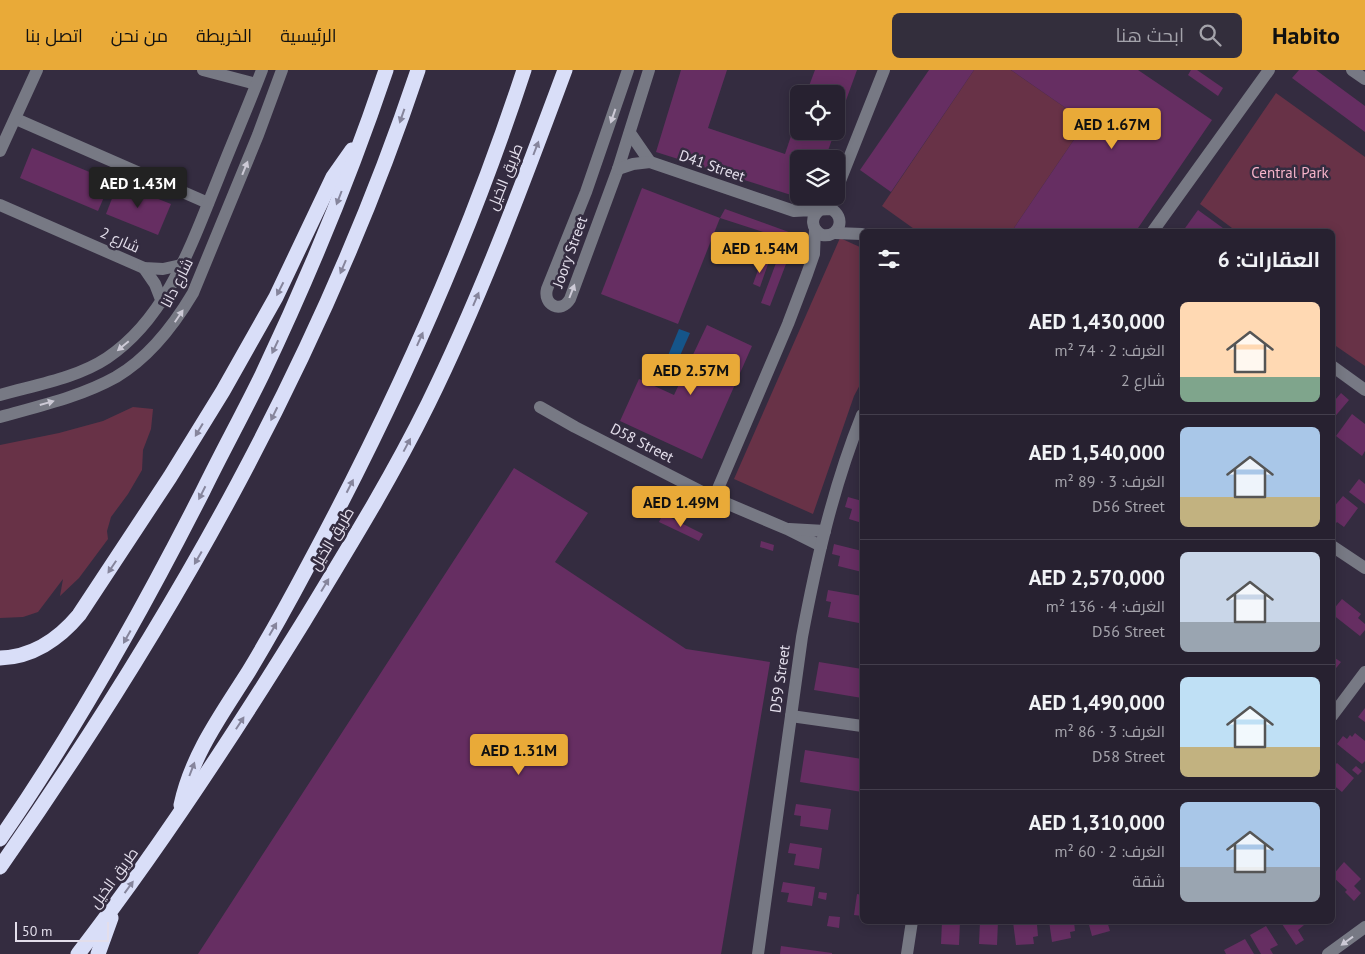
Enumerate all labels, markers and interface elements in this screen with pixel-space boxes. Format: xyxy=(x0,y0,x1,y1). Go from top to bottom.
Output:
search box xyxy=(892,13,1242,58)
text: Habito xyxy=(1272,20,1340,51)
icon: search xyxy=(1196,21,1224,49)
text: ابحث هنا xyxy=(1115,23,1184,47)
text: اتصل بنا xyxy=(25,24,83,47)
text: من نحن xyxy=(111,24,168,47)
text: الخريطة xyxy=(196,24,252,47)
text: الرئيسية xyxy=(280,24,337,47)
map controls xyxy=(790,85,845,205)
button: locate xyxy=(790,85,845,140)
pin: AED 1.67M xyxy=(1055,108,1169,150)
one-way arrow xyxy=(398,109,406,124)
one-way arrow xyxy=(609,109,616,124)
text: AED 1.67M xyxy=(1074,114,1150,134)
street label: طريق الخيل xyxy=(483,141,527,213)
one-way arrow xyxy=(532,141,540,155)
street label: D41 Street xyxy=(677,145,748,186)
button: layers xyxy=(790,150,845,205)
one-way arrow xyxy=(241,160,249,175)
park label: Central Park xyxy=(1251,163,1330,182)
pin: AED 1.43M xyxy=(81,166,195,209)
text: AED 1.43M xyxy=(100,173,176,193)
one-way arrow xyxy=(335,191,343,206)
street label: Joory Street xyxy=(548,214,591,291)
street label: شارع 2 xyxy=(97,222,143,258)
pin: AED 1.54M xyxy=(703,232,817,274)
text: AED 1.54M xyxy=(722,238,798,258)
icon: filters xyxy=(875,245,903,273)
text: العقارات: 6 xyxy=(1218,246,1320,273)
street label: شارع دانا xyxy=(156,255,199,312)
one-way arrow xyxy=(338,260,346,274)
one-way arrow xyxy=(276,282,284,296)
one-way arrow xyxy=(569,284,576,299)
one-way arrow xyxy=(472,291,480,306)
text: AED 1,430,000 xyxy=(1029,308,1165,335)
one-way arrow xyxy=(174,309,184,322)
icon: home xyxy=(1220,322,1280,382)
one-way arrow xyxy=(417,332,425,346)
one-way arrow xyxy=(117,340,130,351)
one-way arrow xyxy=(271,340,279,354)
text: الغرف: 2 · 74 m² xyxy=(1054,340,1165,360)
pin: AED 2.57M xyxy=(634,354,748,396)
text: AED 2.57M xyxy=(653,360,729,380)
text: شارع 2 xyxy=(1121,370,1165,390)
one-way arrow xyxy=(40,399,55,407)
one-way arrow xyxy=(270,407,278,422)
street label: D58 Street xyxy=(607,419,677,467)
one-way arrow xyxy=(195,424,204,437)
one-way arrow xyxy=(403,437,411,452)
text: AED 1,540,000 xyxy=(1029,439,1165,466)
icon: home xyxy=(1220,447,1280,507)
text: الغرف: 3 · 89 m² xyxy=(1054,471,1165,491)
one-way arrow xyxy=(346,478,354,493)
one-way arrow xyxy=(198,485,206,500)
pin: AED 1.49M xyxy=(624,486,738,528)
text: AED 1.49M xyxy=(643,492,719,512)
text: D56 Street xyxy=(1092,496,1165,516)
street label: طريق الخيل xyxy=(305,504,359,574)
one-way arrow xyxy=(193,551,202,564)
one-way arrow xyxy=(107,560,117,574)
text: AED 2,570,000 xyxy=(1029,564,1165,591)
icon: home xyxy=(1220,572,1280,632)
one-way arrow xyxy=(321,579,330,592)
text: الغرف: 4 · 136 m² xyxy=(1046,596,1165,616)
text: D56 Street xyxy=(1092,621,1165,641)
one-way arrow xyxy=(269,622,278,635)
one-way arrow xyxy=(123,629,131,644)
street label: D59 Street xyxy=(765,644,794,714)
text: AED 1,490,000 xyxy=(1029,689,1165,716)
icon: home xyxy=(1220,697,1280,757)
one-way arrow xyxy=(235,717,244,730)
text: الغرف: 3 · 86 m² xyxy=(1054,721,1165,741)
pin: AED 1.31M xyxy=(462,734,576,776)
text: AED 1.31M xyxy=(481,740,557,760)
text: D58 Street xyxy=(1092,746,1165,766)
one-way arrow xyxy=(188,761,196,776)
text: AED 1,310,000 xyxy=(1029,809,1165,836)
icon: home xyxy=(1220,822,1280,882)
text: الغرف: 2 · 60 m² xyxy=(1054,841,1165,861)
street label: طريق الخيل xyxy=(85,844,143,912)
text: شقة xyxy=(1132,871,1165,891)
one-way arrow xyxy=(124,881,134,894)
scale bar xyxy=(15,919,109,942)
text: 50 m xyxy=(22,922,52,940)
one-way arrow xyxy=(1340,936,1354,946)

